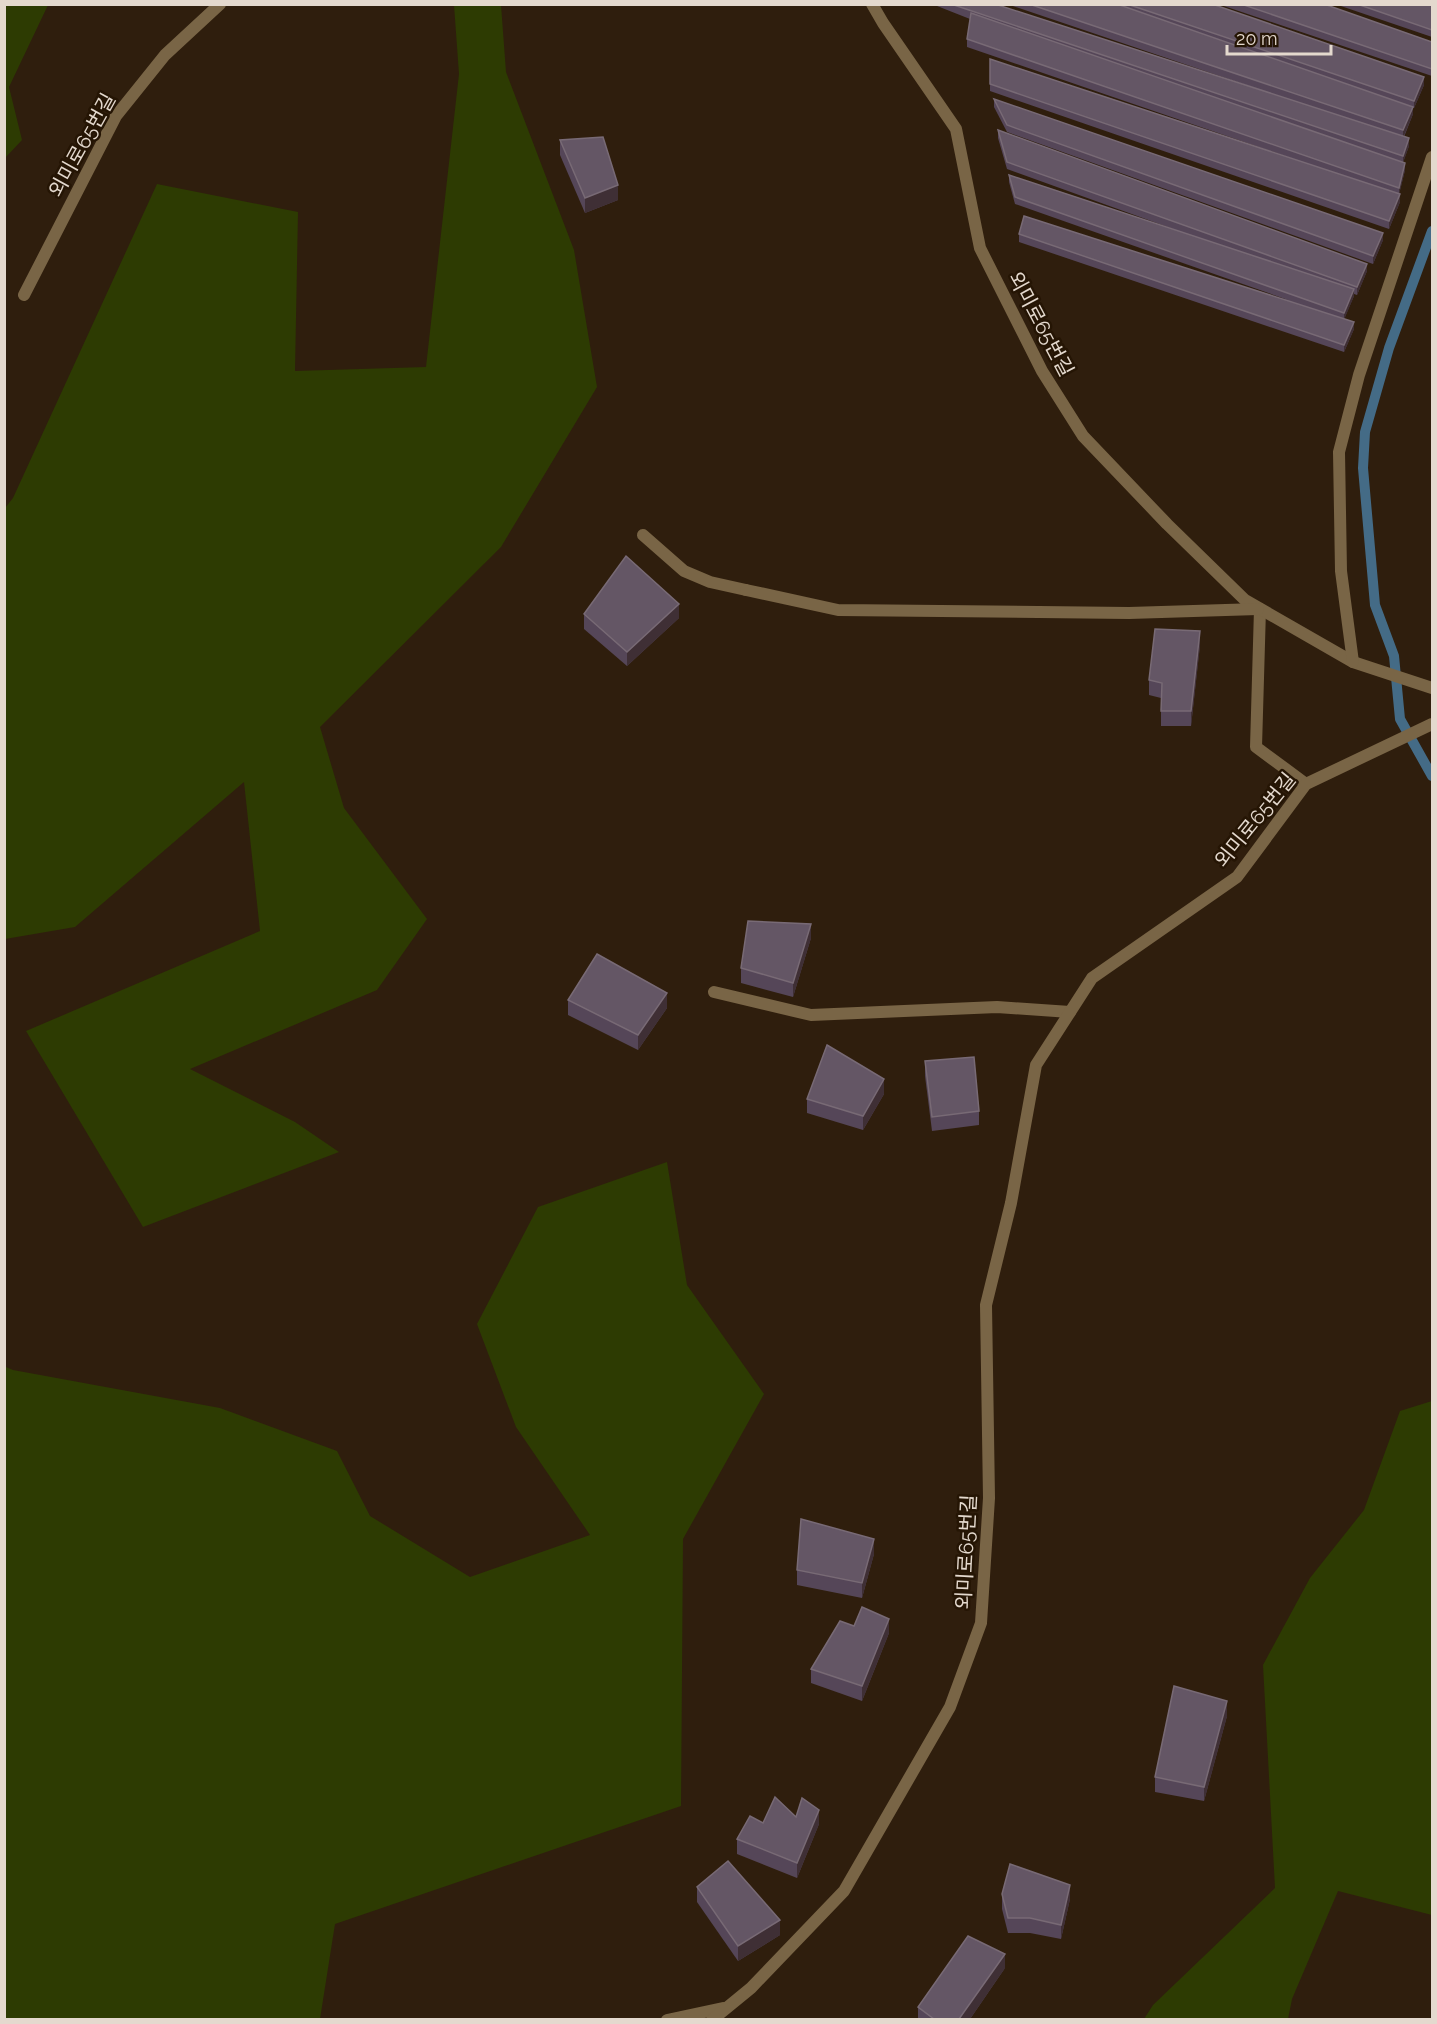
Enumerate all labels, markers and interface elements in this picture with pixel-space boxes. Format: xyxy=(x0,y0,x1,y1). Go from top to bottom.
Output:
scale bar xyxy=(1227,18,1330,56)
text: 20 m xyxy=(1236,28,1278,49)
street label: 외미로65번길 xyxy=(44,89,120,201)
street label: 외미로65번길 xyxy=(1003,268,1079,380)
street label: 외미로65번길 xyxy=(1209,768,1301,872)
street label: 외미로65번길 xyxy=(951,1494,981,1610)

